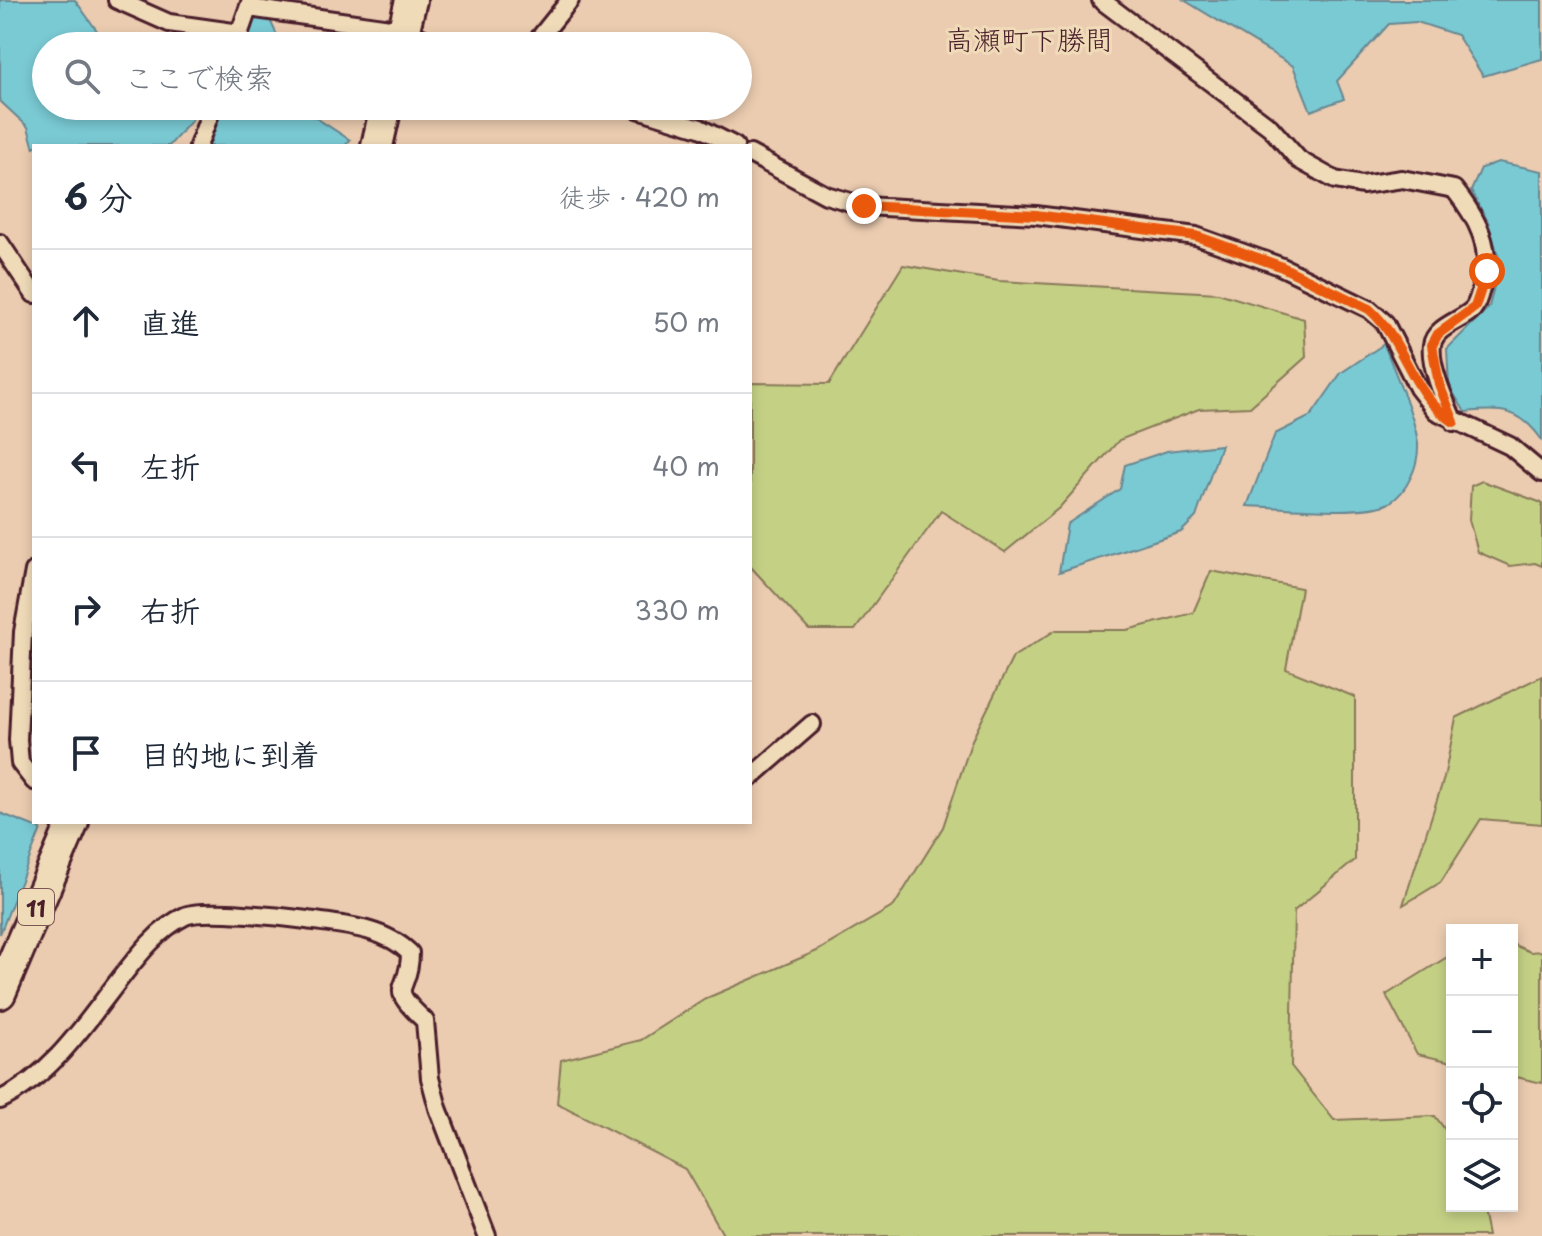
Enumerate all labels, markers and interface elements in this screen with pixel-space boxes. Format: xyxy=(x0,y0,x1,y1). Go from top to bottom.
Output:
district label: 高瀬町下勝間 xyxy=(945,17,1113,60)
search box xyxy=(32,32,752,120)
icon: search xyxy=(60,54,104,98)
text: ここで検索 xyxy=(124,54,274,99)
text: 6 分 xyxy=(64,170,133,222)
text: 徒歩 · 420 m xyxy=(559,177,720,216)
route end xyxy=(846,188,882,224)
route start xyxy=(1469,253,1505,289)
icon: ahead xyxy=(64,299,108,343)
text: 直進 xyxy=(140,299,200,344)
text: 50 m xyxy=(653,302,720,341)
icon: left xyxy=(64,443,108,487)
text: 左折 xyxy=(140,443,200,488)
text: 40 m xyxy=(652,446,720,485)
icon: right xyxy=(64,587,108,631)
text: 右折 xyxy=(140,587,200,632)
text: 330 m xyxy=(635,590,720,629)
icon: arrive xyxy=(64,731,108,775)
text: 目的地に到着 xyxy=(140,731,320,776)
road number: 11 xyxy=(18,889,54,925)
map controls xyxy=(1446,924,1518,1212)
button: + xyxy=(1446,924,1518,996)
button: − xyxy=(1446,996,1518,1068)
button: locate xyxy=(1446,1068,1518,1140)
button: layers xyxy=(1446,1140,1518,1212)

